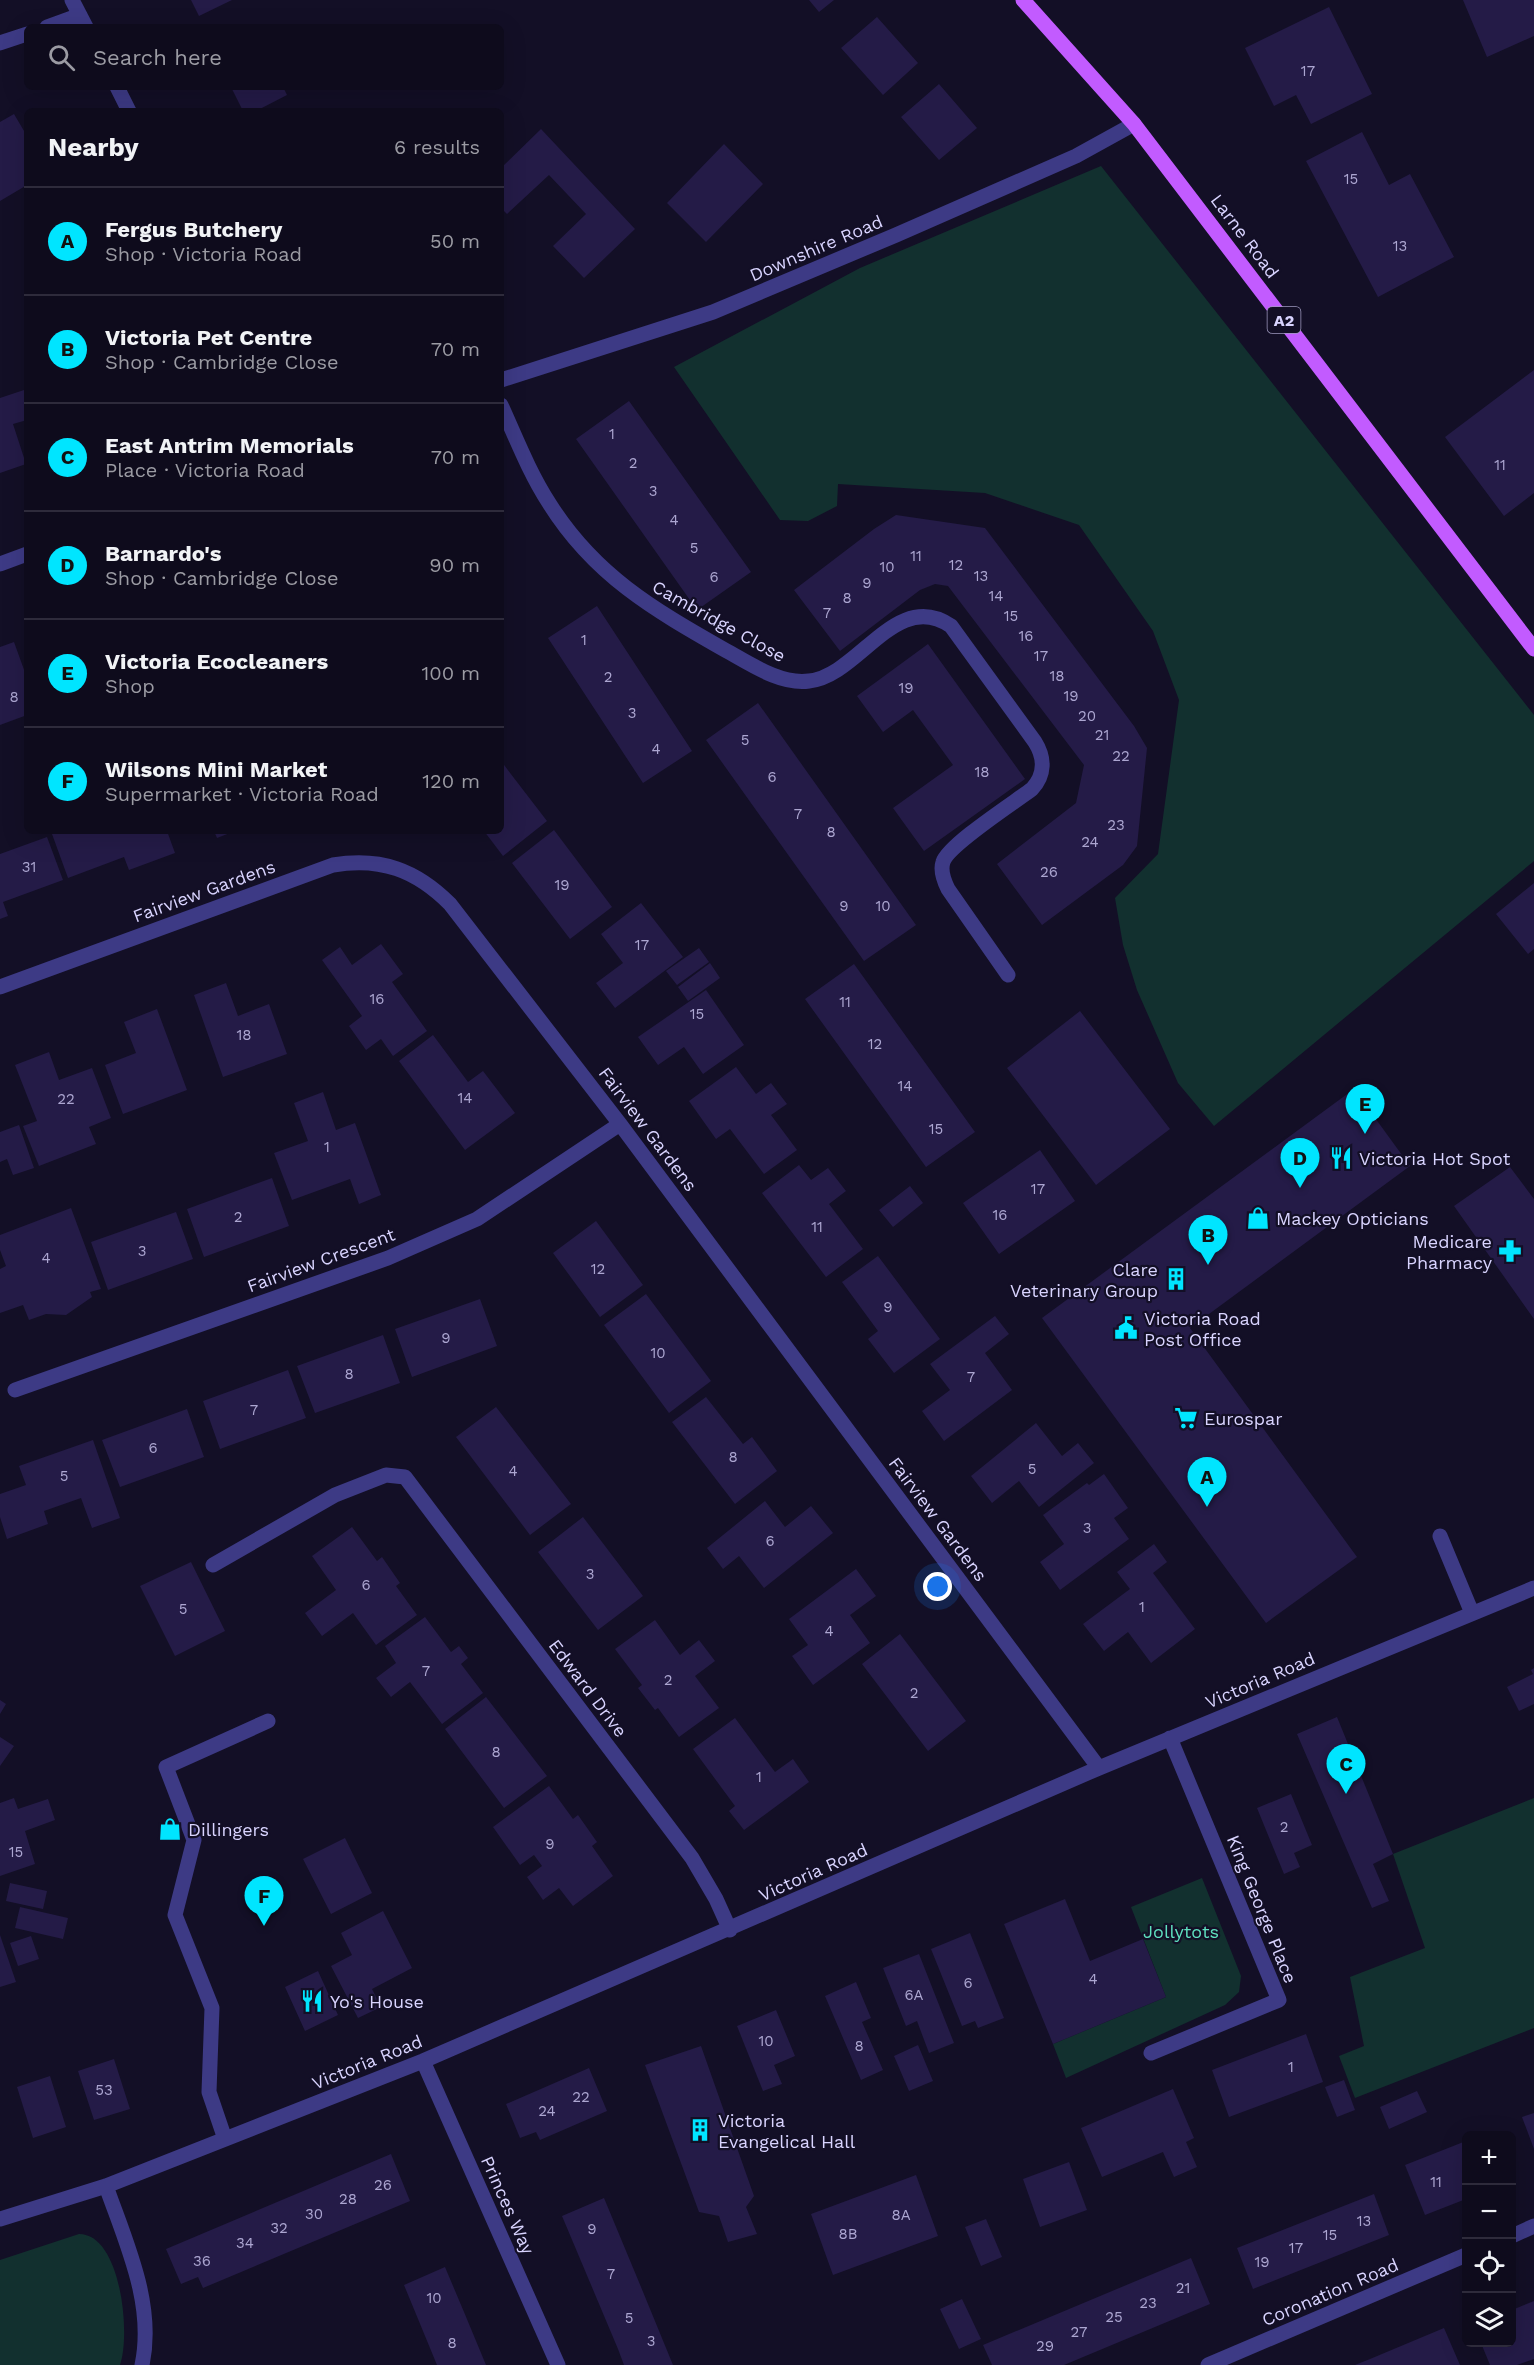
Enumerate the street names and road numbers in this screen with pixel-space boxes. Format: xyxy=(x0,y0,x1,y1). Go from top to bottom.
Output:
street label: Larne Road xyxy=(1207,190,1283,282)
street label: Downshire Road xyxy=(746,210,886,286)
road number: A2 xyxy=(1268,307,1300,333)
street label: Cambridge Close xyxy=(649,576,789,666)
street label: Fairview Gardens xyxy=(130,855,278,927)
street label: Fairview Gardens xyxy=(594,1063,702,1195)
street label: Fairview Crescent xyxy=(244,1223,398,1297)
street label: Fairview Gardens xyxy=(884,1453,992,1585)
street label: Edward Drive xyxy=(544,1635,632,1741)
street label: Victoria Road xyxy=(1202,1648,1318,1712)
street label: King George Place xyxy=(1223,1832,1301,1986)
street label: Victoria Road xyxy=(755,1839,871,1905)
street label: Victoria Road xyxy=(309,2030,425,2094)
street label: Princes Way xyxy=(477,2153,539,2258)
street label: Coronation Road xyxy=(1259,2254,1401,2330)

